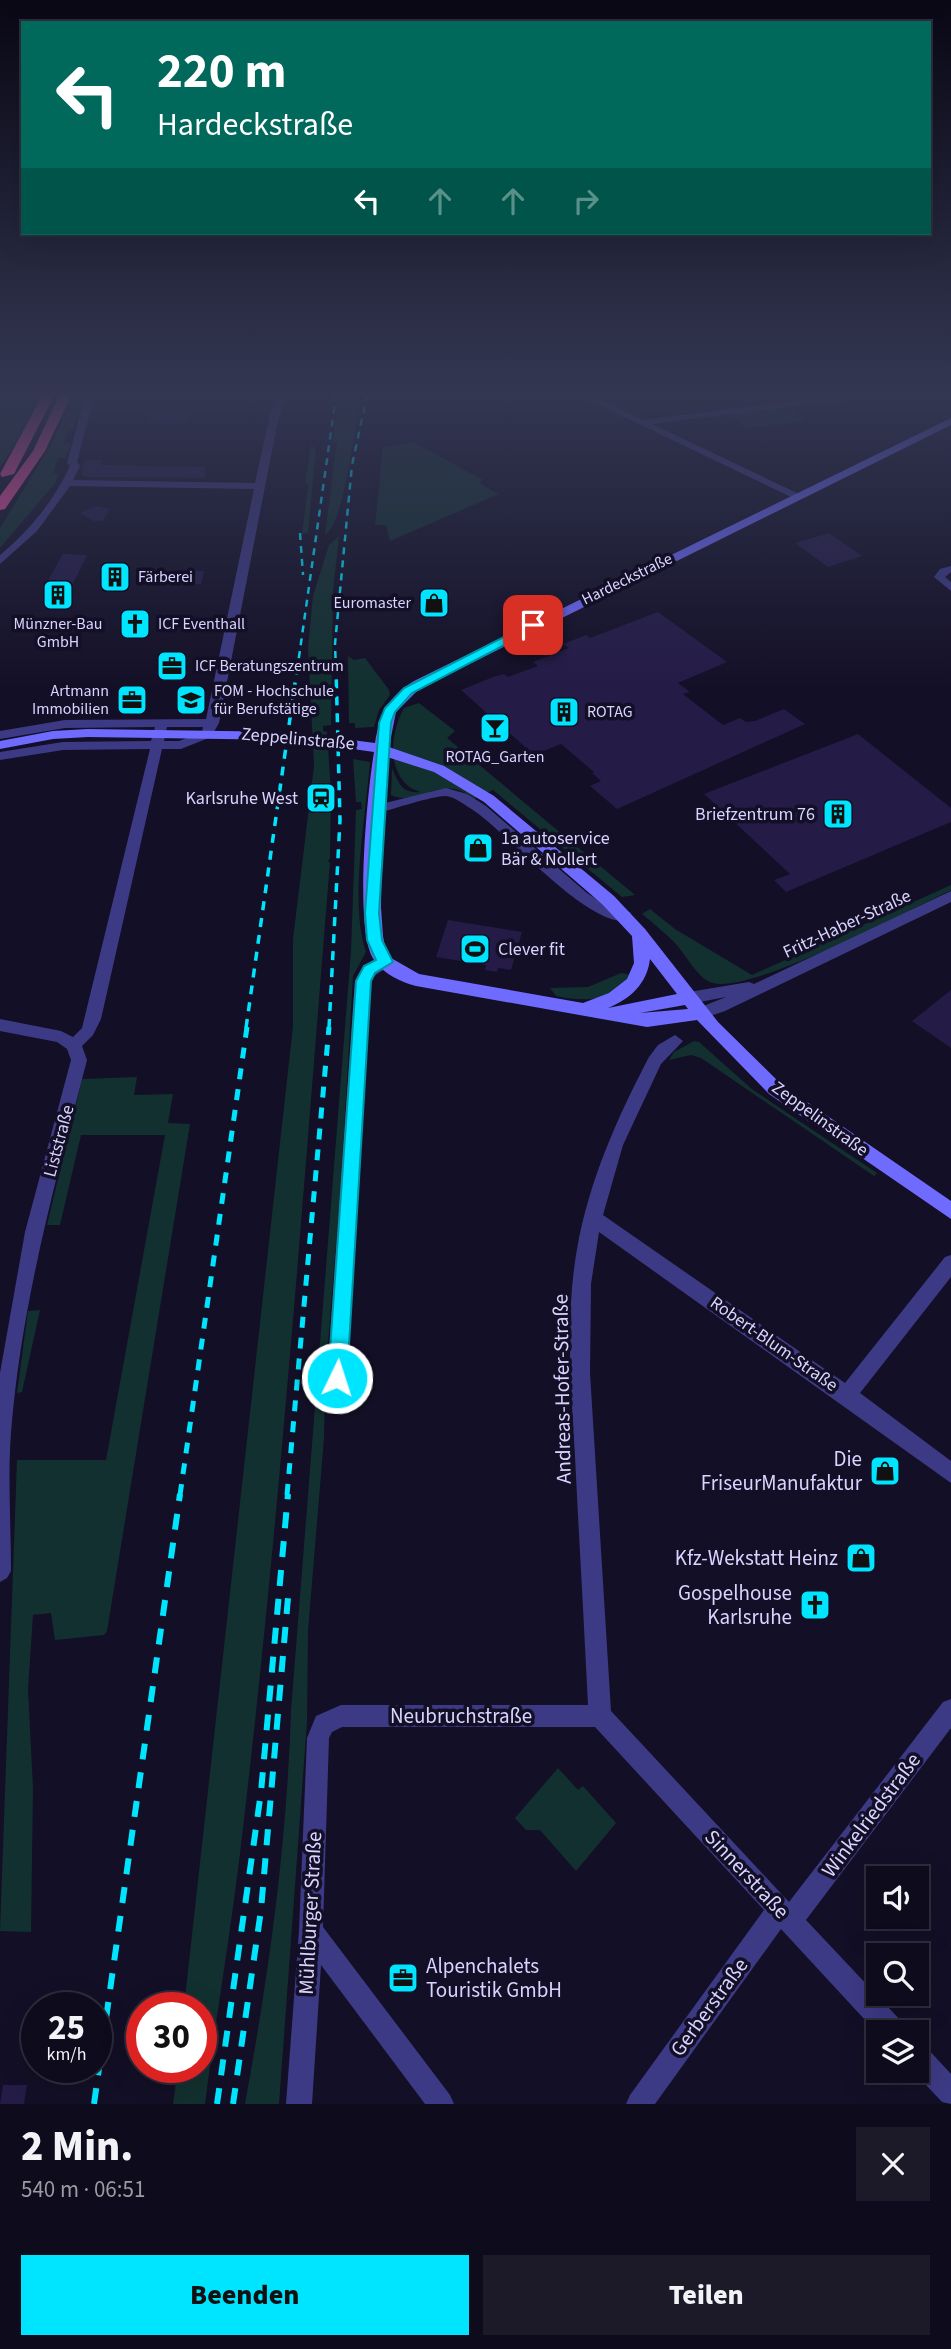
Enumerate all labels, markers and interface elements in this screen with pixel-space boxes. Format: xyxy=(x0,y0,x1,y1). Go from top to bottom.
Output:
text: 220 m xyxy=(157,37,286,107)
icon: left xyxy=(42,49,133,140)
text: Hardeckstraße xyxy=(157,102,353,148)
icon: left xyxy=(348,182,386,220)
icon: ahead xyxy=(421,182,459,220)
icon: ahead xyxy=(494,182,532,220)
icon: right xyxy=(567,182,605,220)
street label: Hardeckstraße xyxy=(578,548,676,610)
building icon: Färberei xyxy=(98,560,132,594)
place label: Färberei xyxy=(138,566,193,588)
building icon: Münzner-Bau GmbH xyxy=(41,578,75,612)
shop icon: Euromaster xyxy=(417,586,451,620)
place label: Euromaster xyxy=(333,592,411,614)
pin xyxy=(503,595,563,655)
icon: arrive xyxy=(514,606,552,644)
church icon: ICF Eventhall xyxy=(118,607,152,641)
place label: Münzner-Bau GmbH xyxy=(14,613,102,653)
place label: ICF Eventhall xyxy=(158,613,245,635)
office icon: ICF Beratungszentrum xyxy=(155,649,189,683)
place label: ICF Beratungszentrum xyxy=(195,655,344,677)
place label: Artmann Immobilien xyxy=(32,680,109,720)
place label: FOM - Hochschule für Berufstätige xyxy=(214,680,334,720)
office icon: Artmann Immobilien xyxy=(115,683,149,717)
school or university icon: FOM - Hochschule für Berufstätige xyxy=(174,683,208,717)
building icon: ROTAG xyxy=(547,695,581,729)
place label: ROTAG xyxy=(587,701,633,723)
bar icon: ROTAG_Garten xyxy=(478,711,512,745)
street label: Zeppelinstraße xyxy=(240,722,356,756)
place label: ROTAG_Garten xyxy=(445,746,545,768)
station icon: Karlsruhe West xyxy=(304,781,338,815)
place label: Karlsruhe West xyxy=(185,786,298,811)
building icon: Briefzentrum 76 xyxy=(821,797,855,831)
place label: Briefzentrum 76 xyxy=(695,802,815,827)
place label: 1a autoservice Bär & Nollert xyxy=(501,826,610,872)
shop icon: 1a autoservice Bär & Nollert xyxy=(461,831,495,865)
street label: Fritz-Haber-Straße xyxy=(779,883,915,965)
sports icon: Clever fit xyxy=(458,932,492,966)
place label: Clever fit xyxy=(498,937,565,962)
street label: Zeppelinstraße xyxy=(767,1076,873,1162)
street label: Liststraße xyxy=(37,1102,81,1180)
street label: Robert-Blum-Straße xyxy=(705,1291,843,1398)
street label: Andreas-Hofer-Straße xyxy=(545,1294,579,1484)
position arrow xyxy=(300,1341,374,1415)
place label: Die FriseurManufaktur xyxy=(701,1444,863,1498)
shop icon: Die FriseurManufaktur xyxy=(868,1454,902,1488)
shop icon: Kfz-Wekstatt Heinz xyxy=(844,1541,878,1575)
place label: Kfz-Wekstatt Heinz xyxy=(675,1543,838,1573)
place label: Gospelhouse Karlsruhe xyxy=(678,1578,792,1632)
church icon: Gospelhouse Karlsruhe xyxy=(798,1588,832,1622)
street label: Neubruchstraße xyxy=(390,1701,532,1731)
street label: Winkelriedstraße xyxy=(814,1747,928,1883)
street label: Sinnerstraße xyxy=(698,1823,796,1925)
street label: Mühlburger Straße xyxy=(291,1831,329,1995)
map controls xyxy=(866,1866,929,2083)
button: sound xyxy=(866,1866,929,1929)
button: search xyxy=(866,1943,929,2006)
place label: Alpenchalets Touristik GmbH xyxy=(426,1951,562,2005)
street label: Gerberstraße xyxy=(663,1952,755,2062)
office icon: Alpenchalets Touristik GmbH xyxy=(386,1961,420,1995)
speed limit sign: 30 xyxy=(126,1992,217,2083)
text: 25 xyxy=(48,2003,85,2053)
button: layers xyxy=(866,2020,929,2083)
text: km/h xyxy=(47,2042,86,2067)
text: 2 Min. xyxy=(21,2117,133,2177)
button: close xyxy=(856,2127,930,2201)
text: 540 m · 06:51 xyxy=(21,2173,145,2206)
button: Beenden xyxy=(21,2255,469,2335)
button: Teilen xyxy=(483,2255,930,2335)

